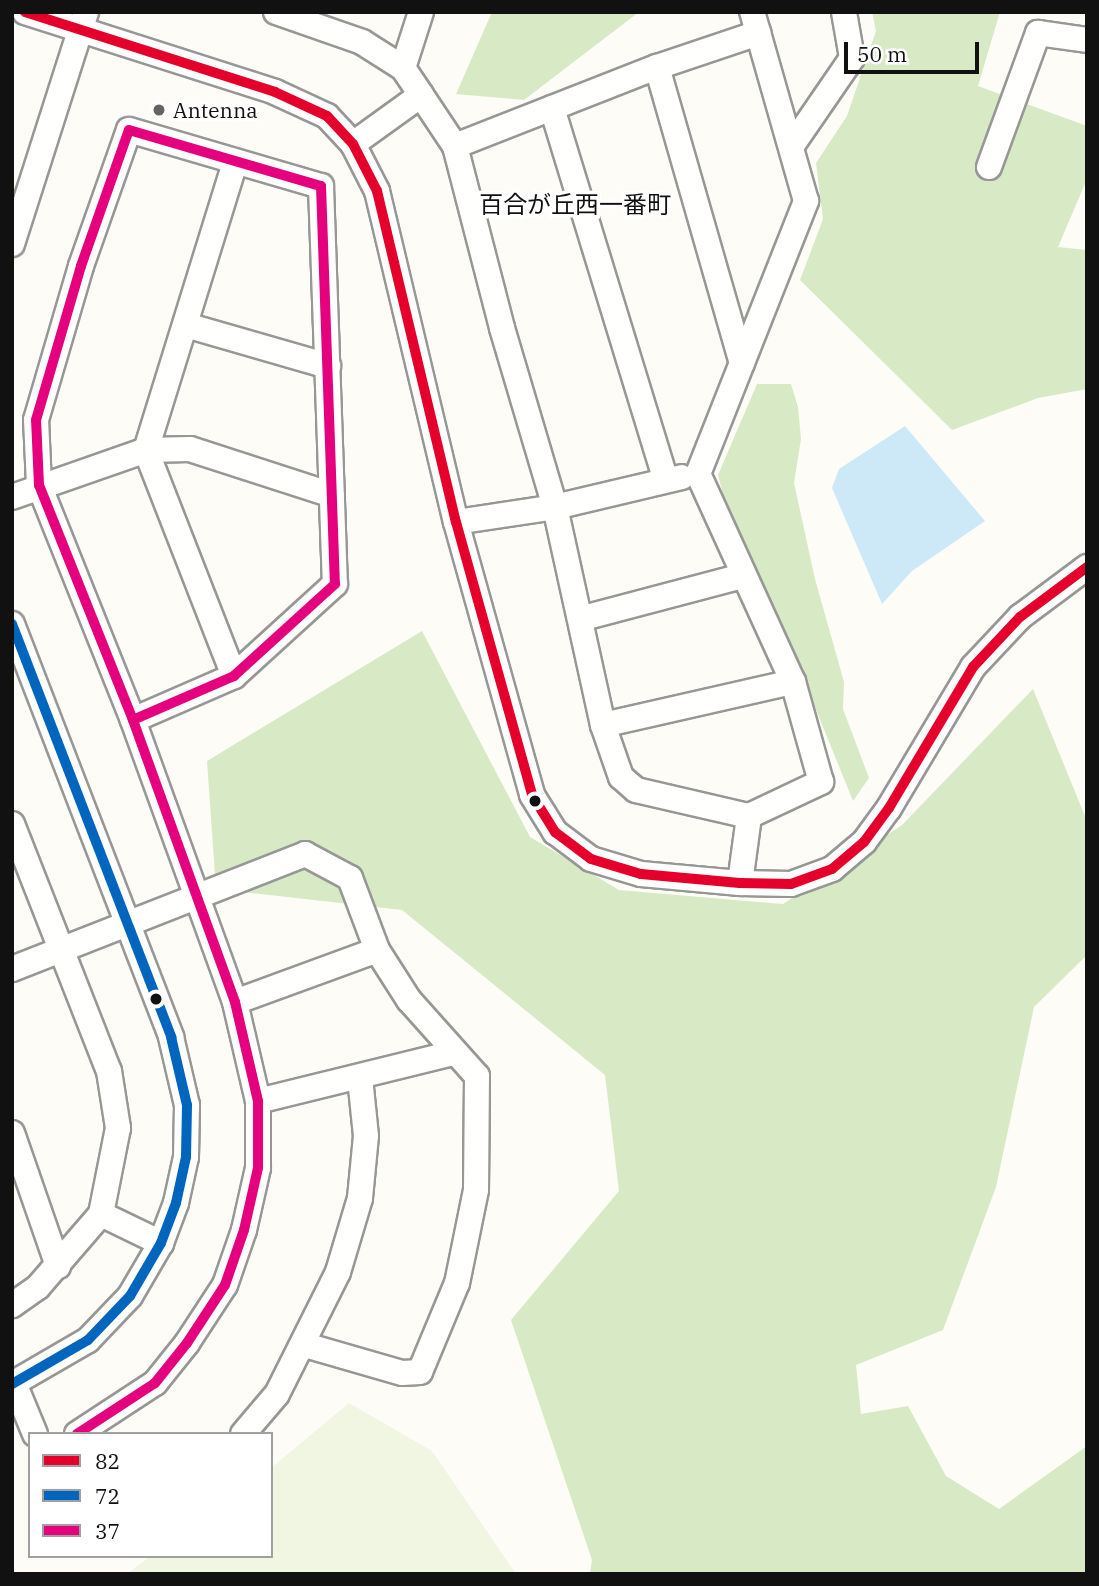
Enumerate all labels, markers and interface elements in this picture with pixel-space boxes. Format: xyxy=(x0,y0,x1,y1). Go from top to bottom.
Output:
scale bar xyxy=(847,28,982,72)
text: 50 m xyxy=(857,40,907,68)
place label: Antenna xyxy=(173,97,258,123)
marker: Antenna xyxy=(151,102,167,118)
district label: 百合が丘西一番町 xyxy=(479,191,671,219)
unlabelled marker xyxy=(528,794,542,808)
unlabelled marker xyxy=(149,992,163,1006)
legend xyxy=(28,1432,273,1558)
text: 82 xyxy=(95,1447,120,1475)
text: 72 xyxy=(95,1482,120,1510)
text: 37 xyxy=(95,1517,120,1545)

